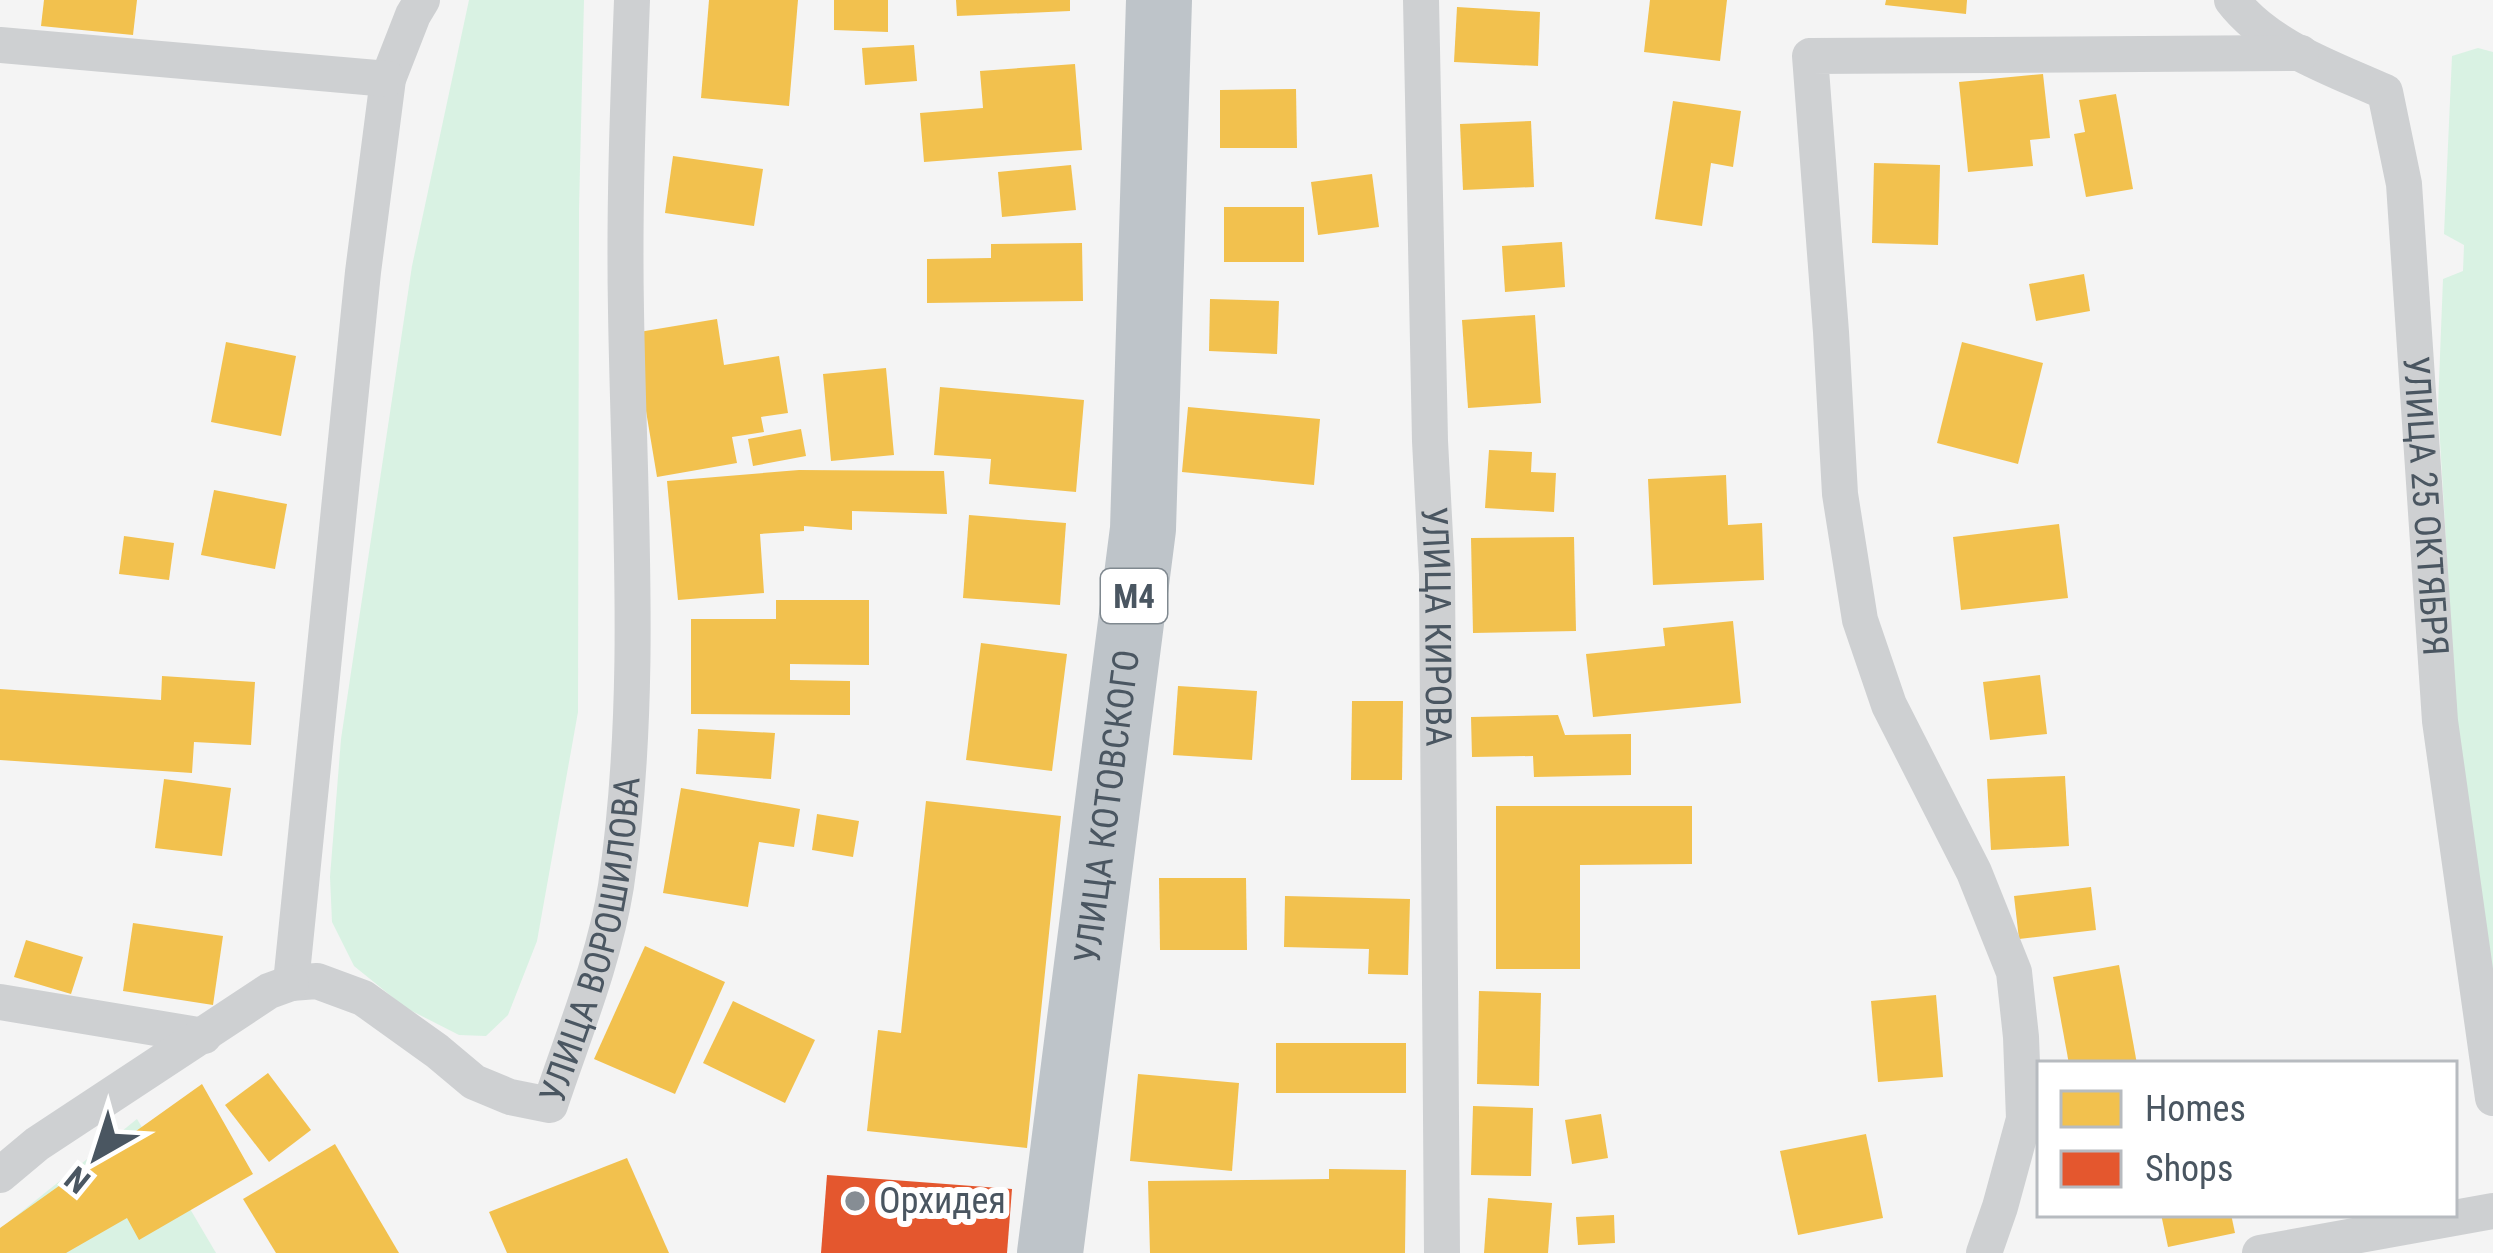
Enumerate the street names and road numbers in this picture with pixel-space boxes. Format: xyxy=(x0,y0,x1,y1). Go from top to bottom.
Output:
street label: УЛИЦА 25 ОКТЯБРЯ xyxy=(2395,355,2457,657)
street label: УЛИЦА КИРОВА xyxy=(1412,506,1459,747)
road number: M4 xyxy=(1101,569,1167,623)
street label: УЛИЦА КОТОВСКОГО xyxy=(1066,647,1148,966)
street label: УЛИЦА ВОРОШИЛОВА xyxy=(531,775,649,1108)

